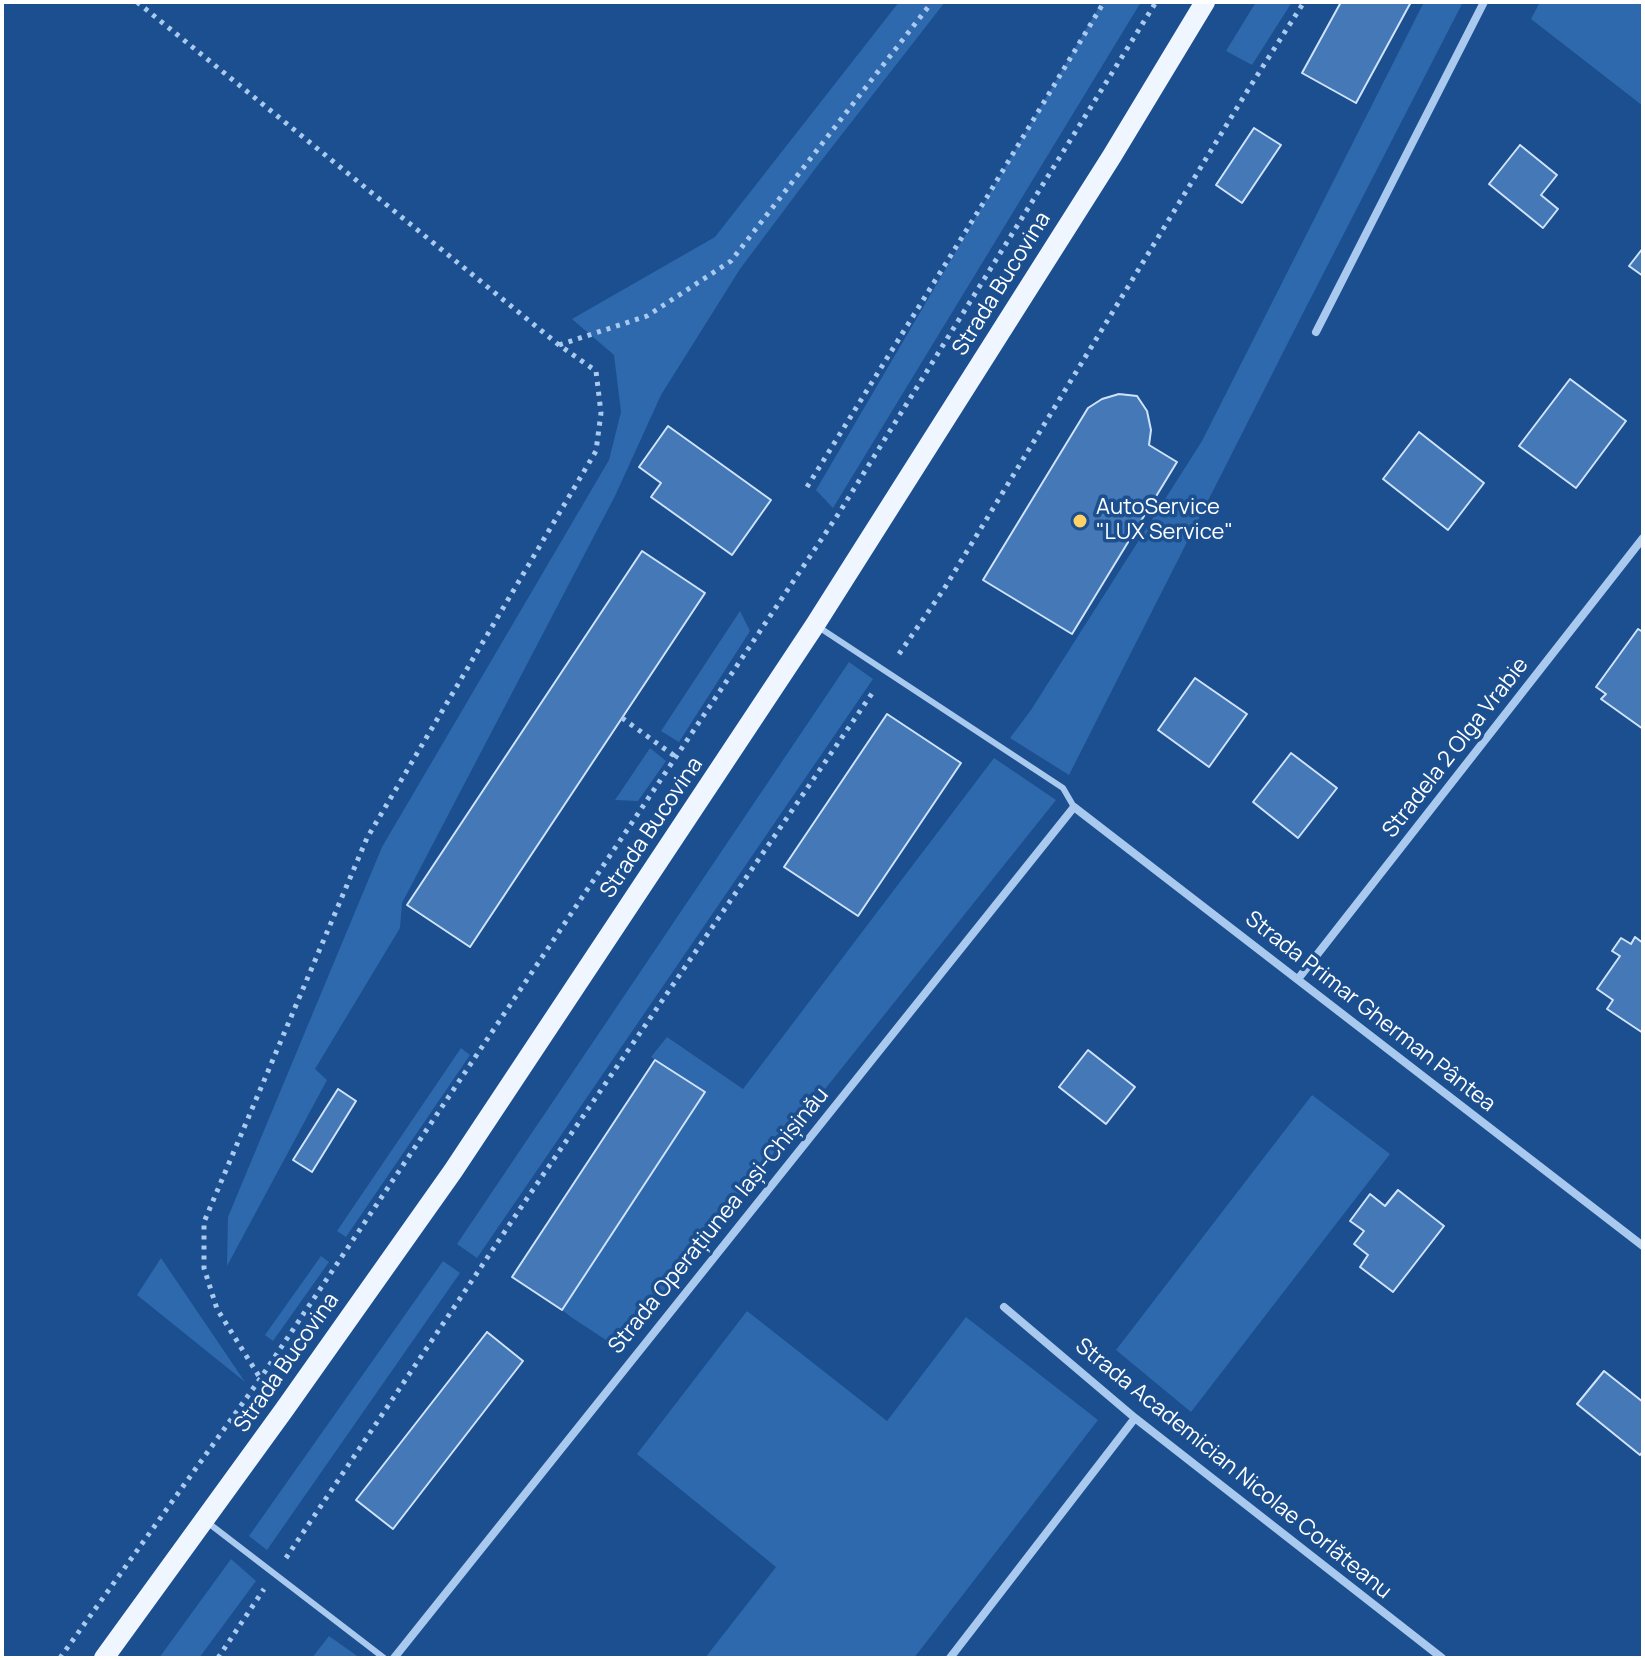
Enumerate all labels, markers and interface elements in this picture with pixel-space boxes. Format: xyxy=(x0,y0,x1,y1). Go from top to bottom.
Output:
street label: Strada Bucovina xyxy=(947,207,1057,361)
place label: AutoService "LUX Service" xyxy=(1096,495,1233,546)
marker: AutoService "LUX Service" xyxy=(1071,512,1089,530)
street label: Stradela 2 Olga Vrabie xyxy=(1377,653,1535,843)
street label: Strada Bucovina xyxy=(595,753,709,903)
street label: Strada Primar Gherman Pântea xyxy=(1240,906,1500,1118)
street label: Strada Operațiunea Iași-Chișinău xyxy=(603,1083,835,1359)
street label: Strada Bucovina xyxy=(229,1288,345,1438)
street label: Strada Academician Nicolae Corlăteanu xyxy=(1070,1333,1396,1605)

